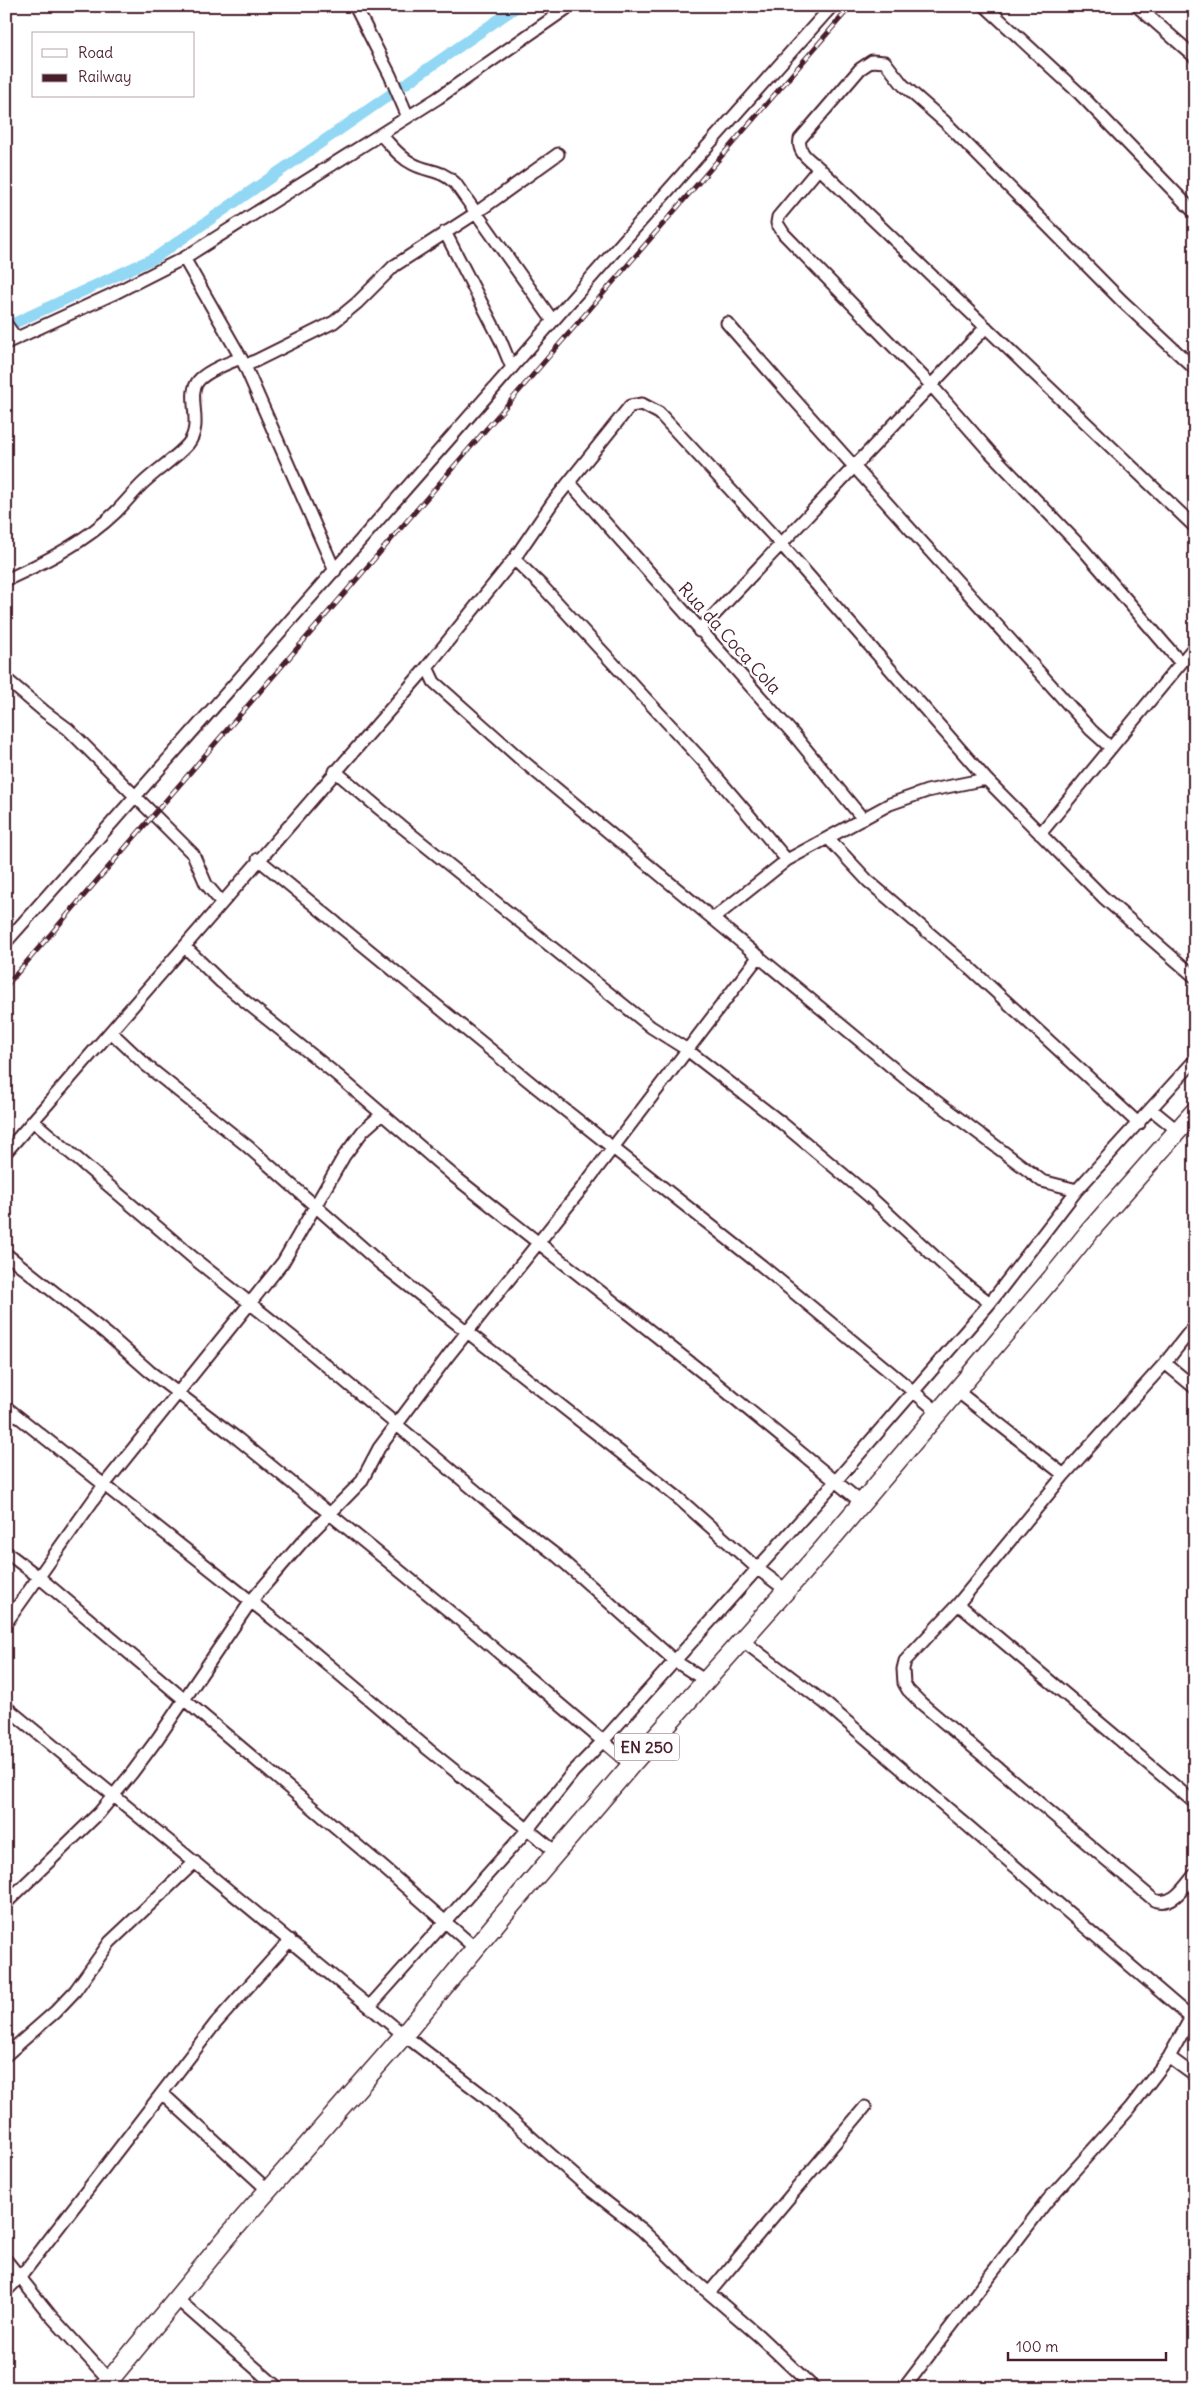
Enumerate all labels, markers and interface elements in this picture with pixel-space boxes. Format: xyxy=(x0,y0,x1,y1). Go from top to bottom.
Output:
legend xyxy=(32,32,195,98)
text: Road xyxy=(78,43,113,62)
text: Railway xyxy=(78,67,132,86)
street label: Rua da Coca Cola xyxy=(674,577,786,699)
road number: EN 250 xyxy=(614,1734,680,1760)
scale bar xyxy=(1008,2329,1166,2361)
text: 100 m xyxy=(1016,2337,1058,2356)

